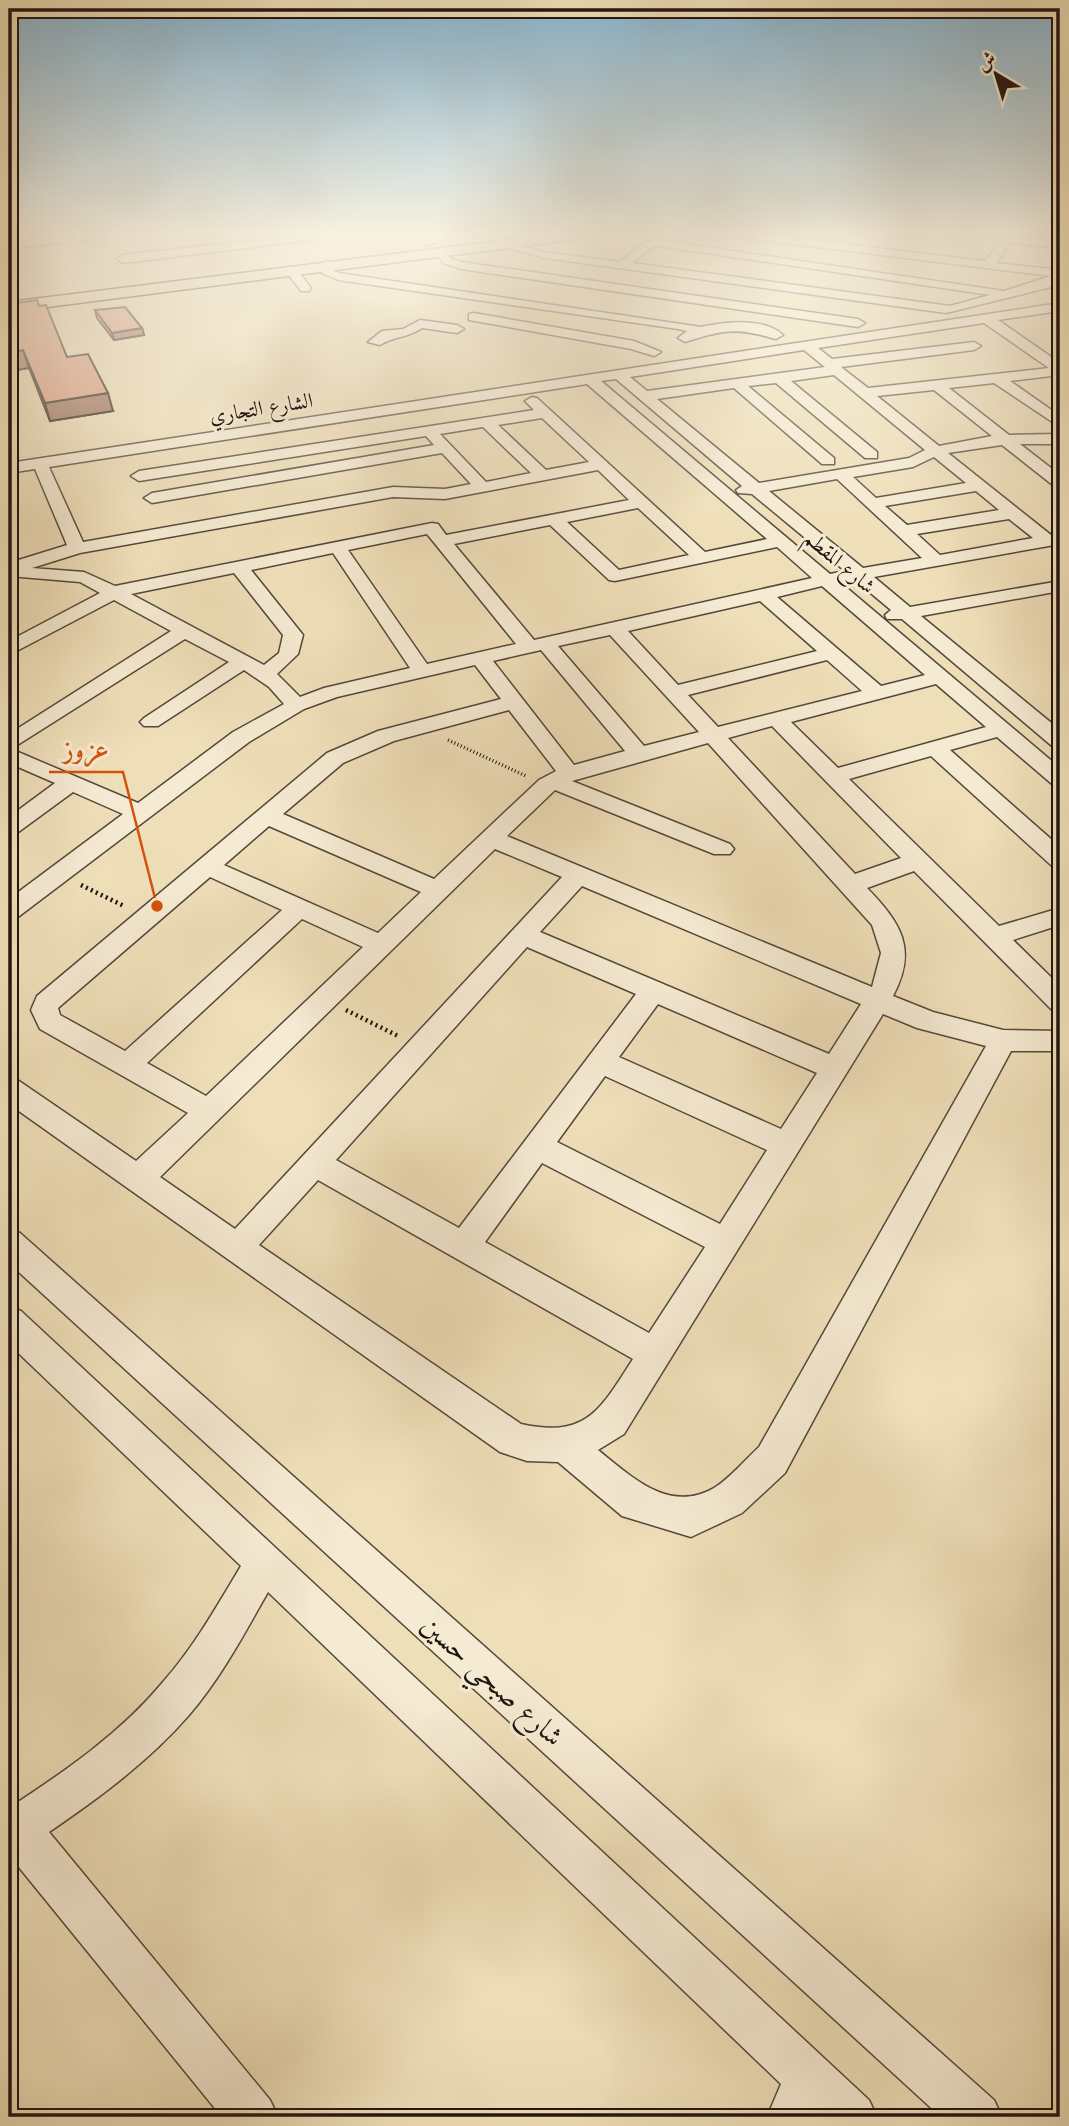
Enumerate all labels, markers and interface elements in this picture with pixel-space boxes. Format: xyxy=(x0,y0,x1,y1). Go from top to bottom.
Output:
north arrow xyxy=(960,38,1030,108)
text: ش xyxy=(974,49,1000,76)
street label: الشارع التجاري xyxy=(208,391,315,434)
street label: شارع المقطم xyxy=(795,528,878,605)
callout: عزوز xyxy=(49,725,123,772)
text: عزوز xyxy=(60,738,109,768)
street label: شارع صبحي حسين xyxy=(408,1612,567,1760)

